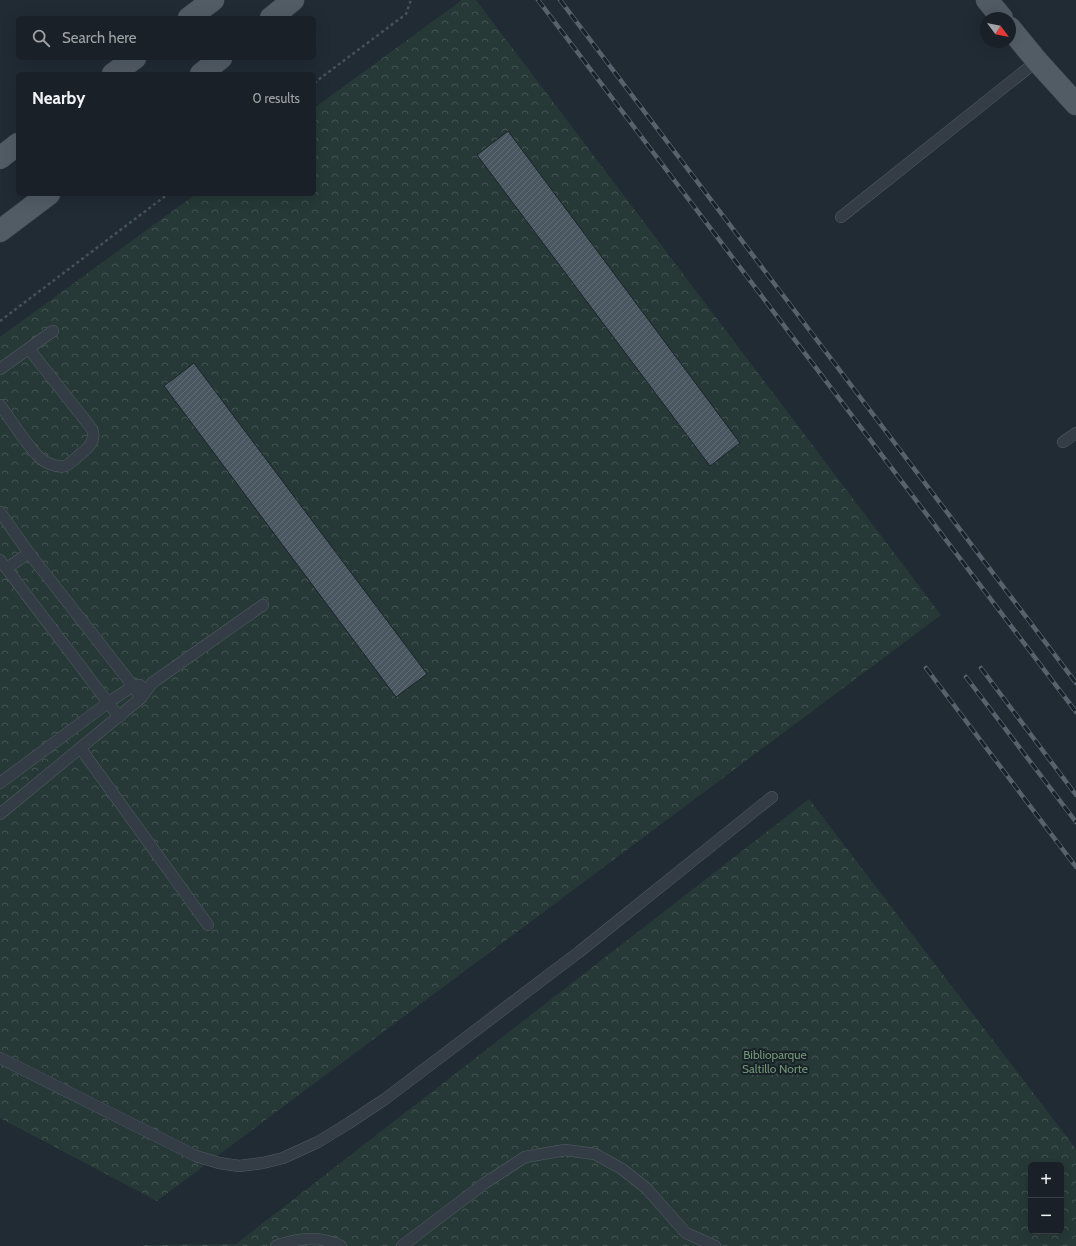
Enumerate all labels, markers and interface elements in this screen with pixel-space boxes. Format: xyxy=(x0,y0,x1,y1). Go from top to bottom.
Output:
north arrow xyxy=(980,12,1016,48)
search box xyxy=(16,16,316,60)
icon: search xyxy=(30,27,52,49)
text: Search here xyxy=(62,29,137,47)
text: Nearby xyxy=(32,88,85,108)
text: 0 results xyxy=(252,90,300,106)
park label: Biblioparque Saltillo Norte xyxy=(742,1047,808,1076)
map controls xyxy=(1028,1162,1064,1234)
button: + xyxy=(1028,1162,1064,1198)
button: − xyxy=(1028,1198,1064,1234)

